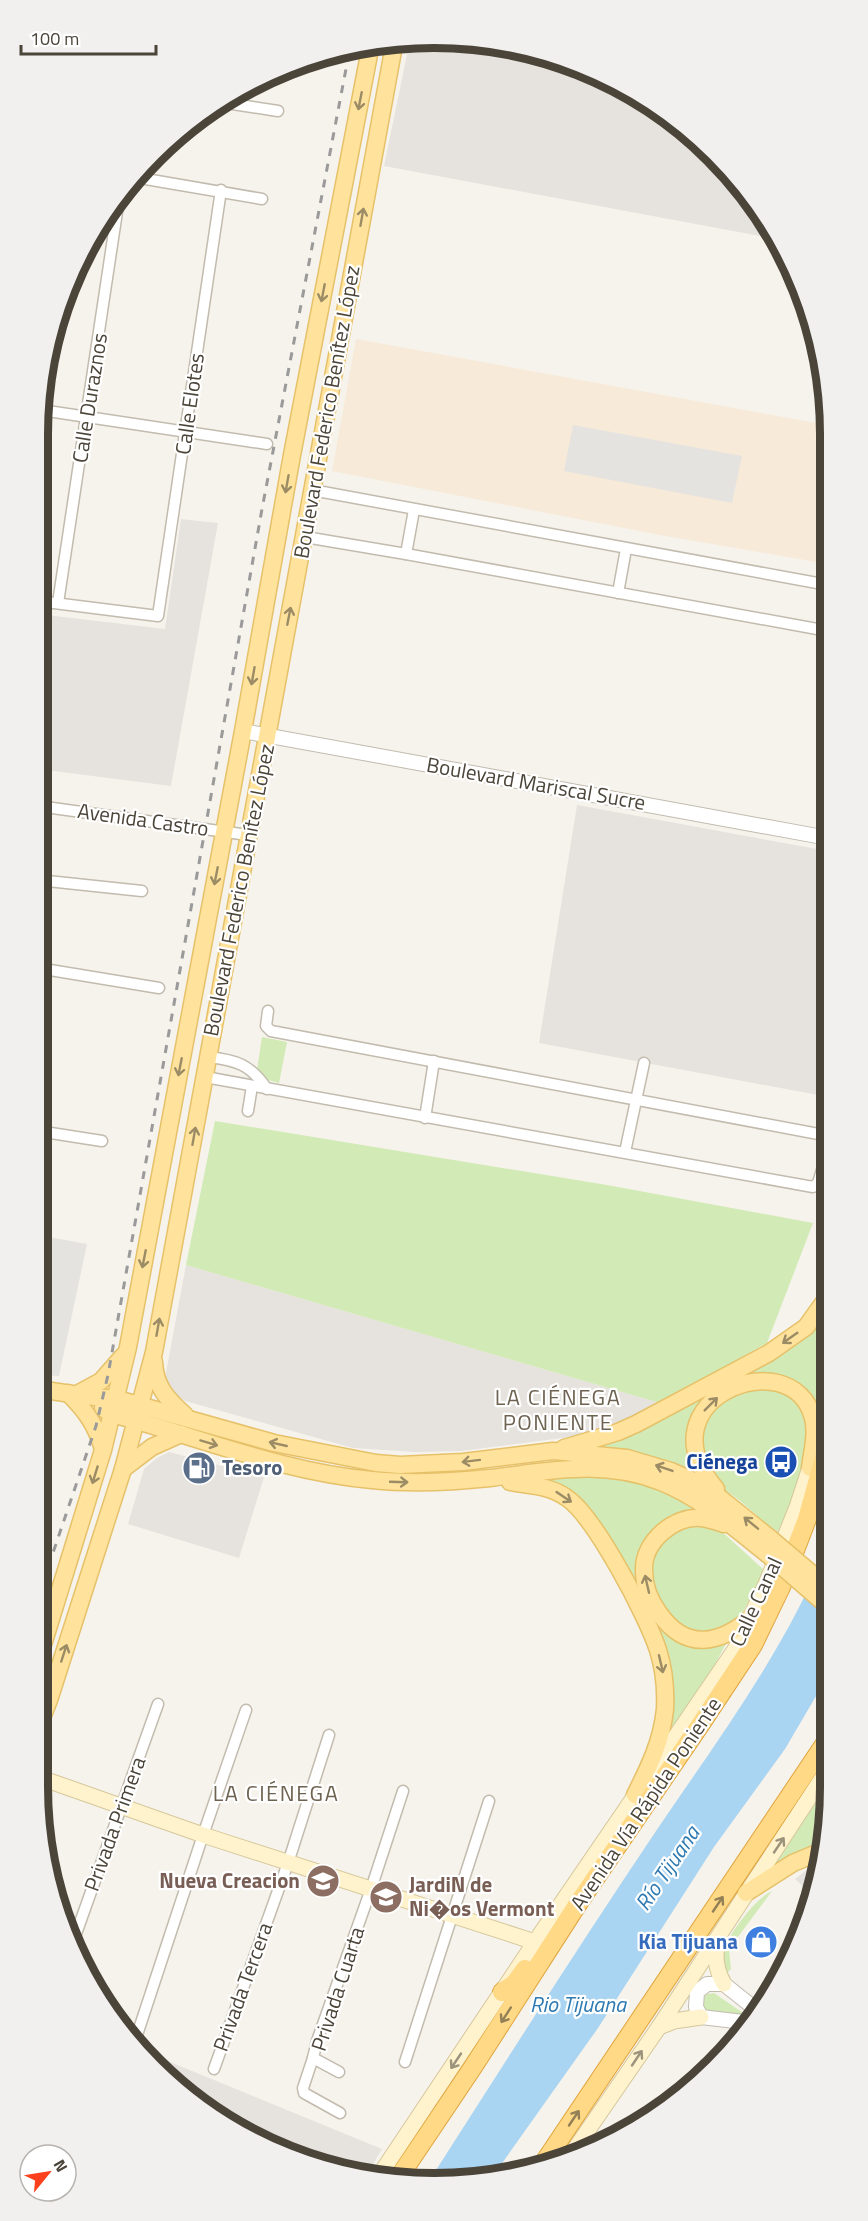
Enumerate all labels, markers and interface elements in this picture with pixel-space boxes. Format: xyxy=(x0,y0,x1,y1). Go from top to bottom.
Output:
scale bar xyxy=(21,18,156,56)
text: 100 m xyxy=(30,25,79,52)
one-way arrow xyxy=(354,91,365,110)
one-way arrow xyxy=(357,208,368,228)
street label: Boulevard Federico Benítez López xyxy=(284,263,368,561)
one-way arrow xyxy=(317,282,328,302)
street label: Calle Duraznos xyxy=(63,331,115,465)
street label: Calle Elotes xyxy=(166,351,212,457)
one-way arrow xyxy=(281,474,292,493)
one-way arrow xyxy=(284,607,295,626)
one-way arrow xyxy=(247,666,258,686)
street label: Boulevard Federico Benítez López xyxy=(194,741,282,1039)
street label: Boulevard Mariscal Sucre xyxy=(424,748,648,818)
street label: Avenida Castro xyxy=(76,794,211,844)
one-way arrow xyxy=(210,865,221,885)
one-way arrow xyxy=(174,1057,185,1077)
one-way arrow xyxy=(189,1126,200,1146)
one-way arrow xyxy=(138,1249,149,1268)
one-way arrow xyxy=(153,1318,164,1338)
one-way arrow xyxy=(782,1332,798,1344)
district label: LA CIÉNEGA PONIENTE xyxy=(495,1380,621,1439)
one-way arrow xyxy=(704,1397,719,1412)
one-way arrow xyxy=(269,1437,288,1449)
one-way arrow xyxy=(199,1438,218,1449)
bus stop icon: Ciénega xyxy=(763,1444,799,1480)
place label: Ciénega xyxy=(686,1445,758,1477)
fuel station icon: Tesoro xyxy=(181,1450,217,1486)
place label: Tesoro xyxy=(222,1451,282,1483)
one-way arrow xyxy=(462,1456,482,1467)
one-way arrow xyxy=(655,1462,674,1473)
one-way arrow xyxy=(89,1465,100,1484)
one-way arrow xyxy=(388,1476,408,1487)
one-way arrow xyxy=(556,1491,573,1504)
one-way arrow xyxy=(744,1517,760,1530)
street label: Calle Canal xyxy=(720,1552,790,1652)
one-way arrow xyxy=(640,1574,652,1593)
one-way arrow xyxy=(60,1644,71,1663)
one-way arrow xyxy=(656,1653,667,1673)
street label: Avenida Vía Rápida Poniente xyxy=(562,1690,729,1917)
street label: Privada Primera xyxy=(75,1751,153,1896)
district label: LA CIÉNEGA xyxy=(213,1776,339,1810)
water label: Río Tijuana xyxy=(626,1817,709,1917)
one-way arrow xyxy=(773,1837,785,1854)
school or university icon: Nueva Creacion xyxy=(305,1863,341,1899)
place label: Nueva Creacion xyxy=(159,1864,300,1896)
place label: JardiN de Ni�os Vermont xyxy=(409,1868,555,1924)
school or university icon: JardiN de Ni�os Vermont xyxy=(368,1879,404,1915)
one-way arrow xyxy=(712,1896,724,1913)
street label: Privada Tercera xyxy=(204,1917,280,2056)
street label: Privada Cuarta xyxy=(302,1922,372,2055)
shop icon: Kia Tijuana xyxy=(743,1924,779,1960)
place label: Kia Tijuana xyxy=(638,1925,738,1957)
water label: Rio Tijuana xyxy=(530,1987,628,2021)
one-way arrow xyxy=(500,2006,513,2023)
one-way arrow xyxy=(631,2050,644,2067)
one-way arrow xyxy=(450,2053,462,2069)
one-way arrow xyxy=(568,2111,580,2127)
north arrow xyxy=(18,2143,78,2203)
text: N xyxy=(48,2155,74,2176)

